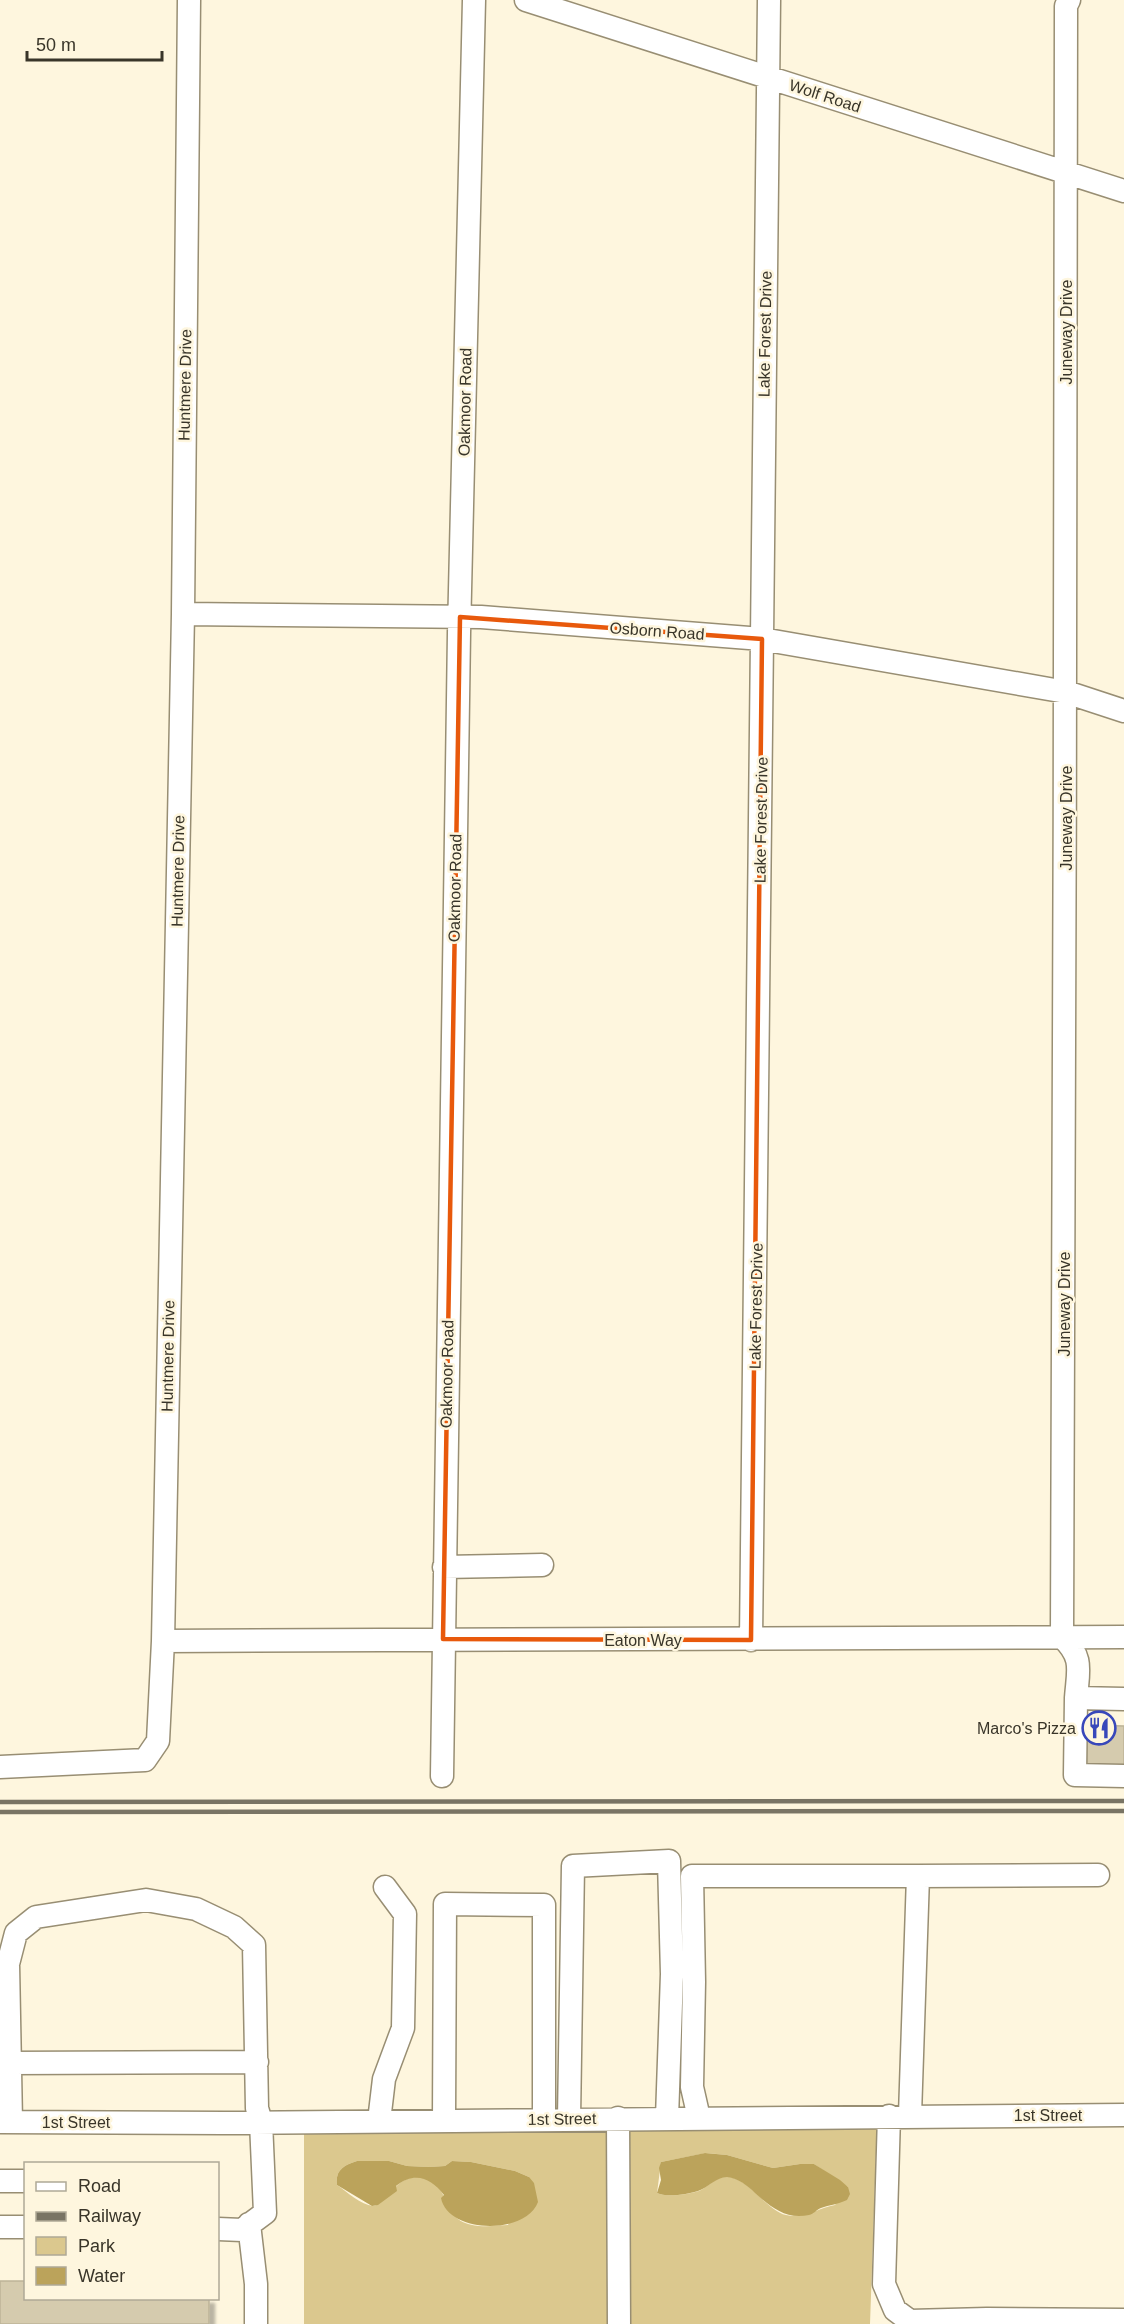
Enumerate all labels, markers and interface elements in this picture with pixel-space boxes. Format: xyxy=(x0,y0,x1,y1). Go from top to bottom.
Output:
scale bar xyxy=(27,24,162,62)
text: 50 m xyxy=(36,35,76,55)
street label: Wolf Road xyxy=(787,76,863,116)
street label: Lake Forest Drive xyxy=(755,271,775,397)
street label: Juneway Drive xyxy=(1058,279,1075,384)
street label: Huntmere Drive xyxy=(176,329,194,441)
street label: Oakmoor Road xyxy=(456,348,474,456)
street label: Osborn Road xyxy=(609,619,705,643)
street label: Lake Forest Drive xyxy=(751,757,771,883)
street label: Juneway Drive xyxy=(1058,765,1075,870)
street label: Huntmere Drive xyxy=(169,815,187,927)
street label: Oakmoor Road xyxy=(446,834,464,942)
street label: Lake Forest Drive xyxy=(746,1243,766,1369)
street label: Juneway Drive xyxy=(1056,1251,1073,1356)
street label: Huntmere Drive xyxy=(159,1300,177,1412)
street label: Oakmoor Road xyxy=(438,1320,456,1428)
street label: Eaton Way xyxy=(604,1632,682,1649)
restaurant icon: Marco's Pizza xyxy=(1081,1710,1117,1746)
place label: Marco's Pizza xyxy=(977,1720,1076,1737)
street label: 1st Street xyxy=(1014,2107,1083,2124)
street label: 1st Street xyxy=(528,2110,597,2128)
street label: 1st Street xyxy=(42,2114,111,2131)
legend xyxy=(24,2162,219,2300)
text: Road xyxy=(78,2176,121,2196)
text: Railway xyxy=(78,2206,141,2226)
text: Park xyxy=(78,2236,116,2256)
text: Water xyxy=(78,2266,125,2286)

